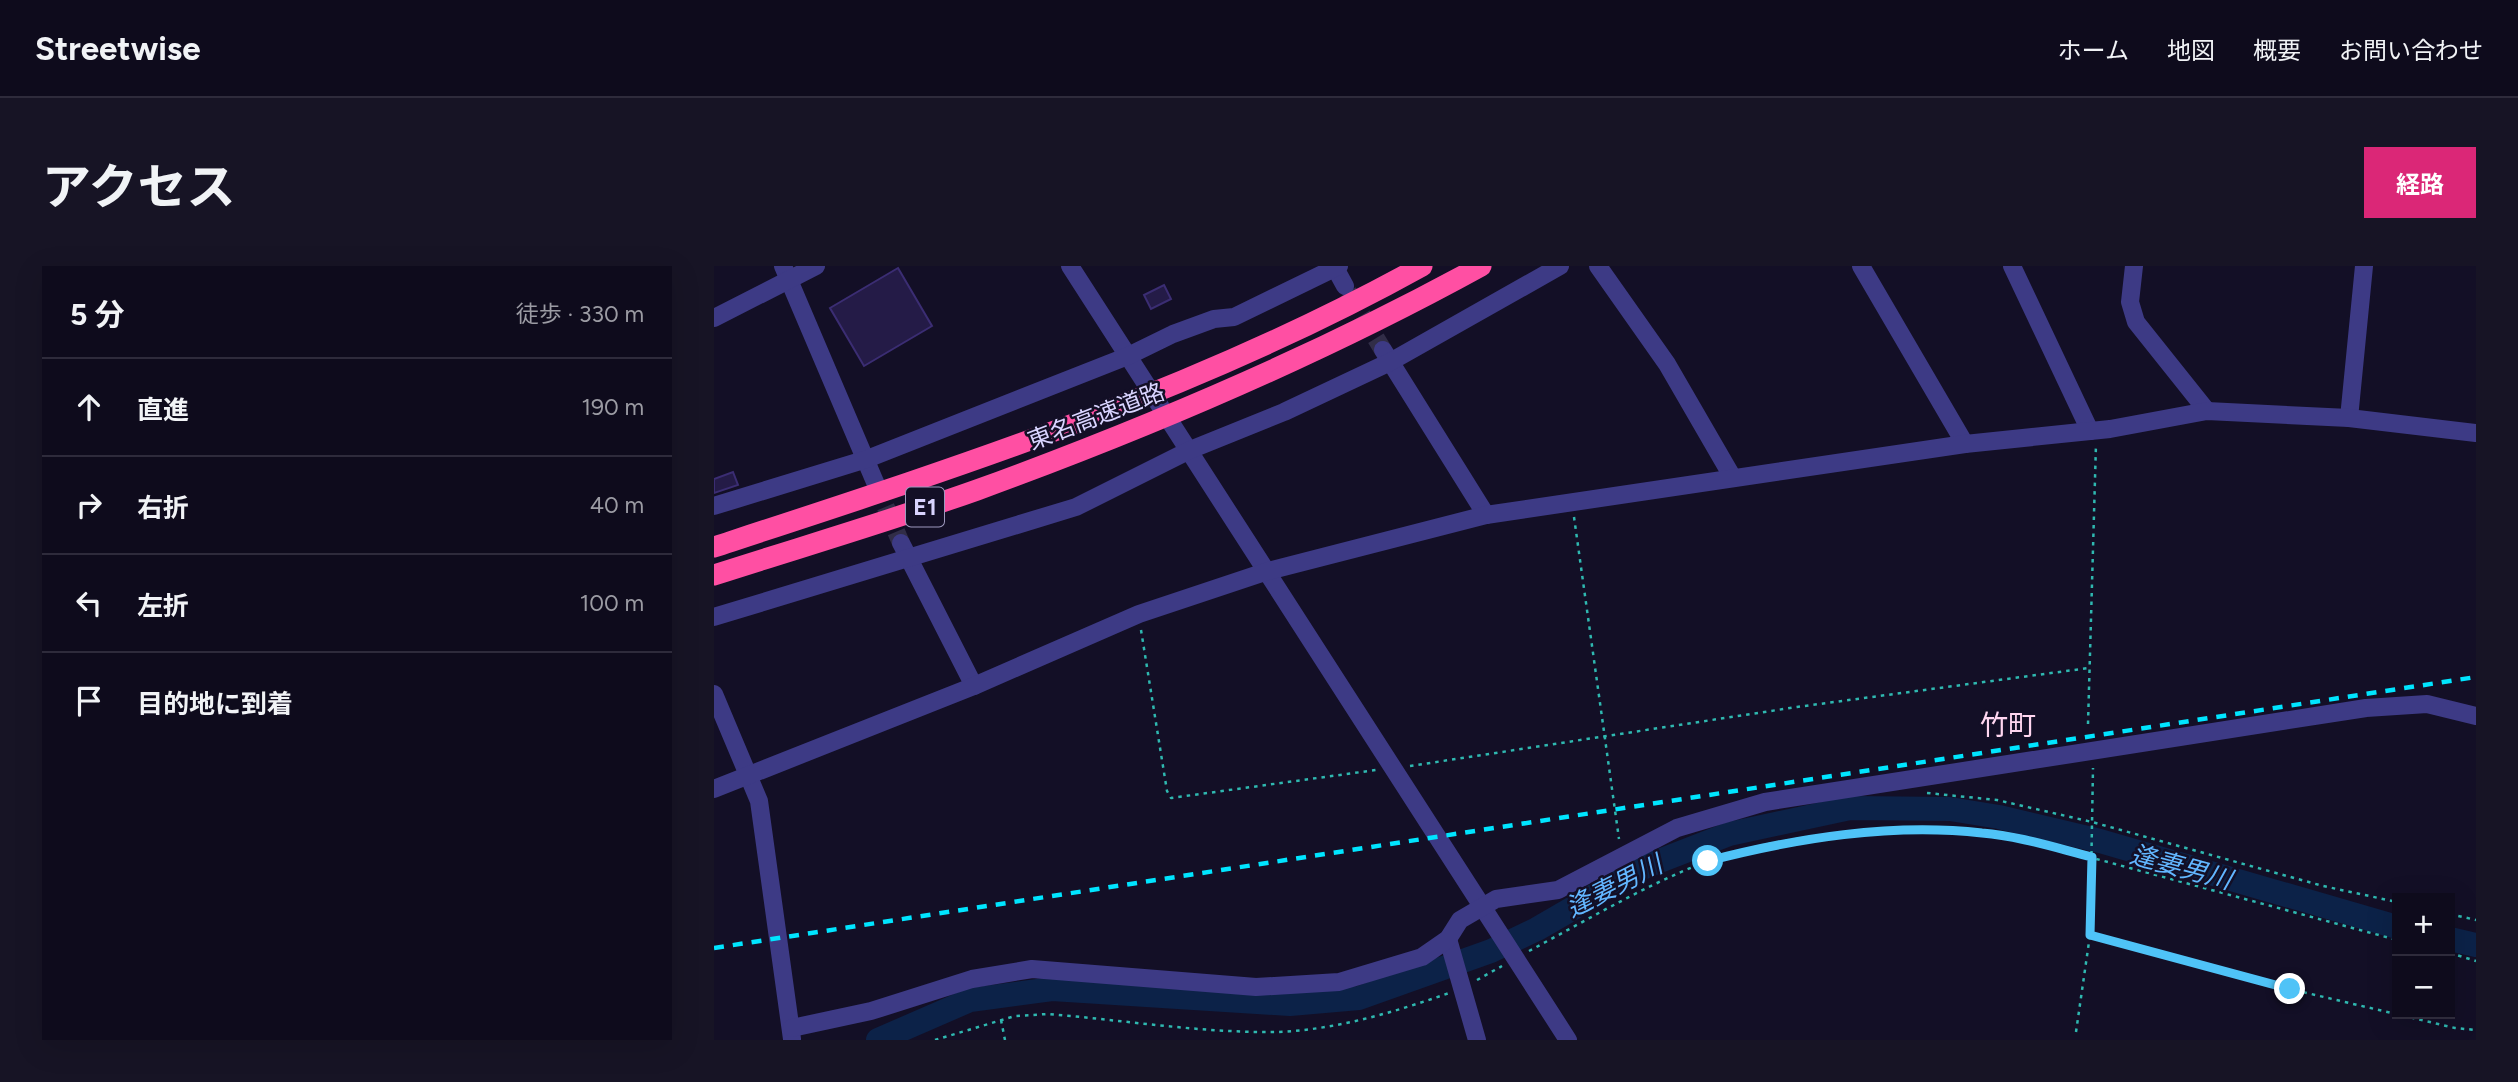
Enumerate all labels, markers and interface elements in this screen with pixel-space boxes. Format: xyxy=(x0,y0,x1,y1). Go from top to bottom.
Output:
text: Streetwise xyxy=(35,29,201,68)
text: ホーム xyxy=(2058,36,2129,65)
text: 地図 xyxy=(2167,36,2215,65)
text: 概要 xyxy=(2253,36,2301,65)
text: お問い合わせ xyxy=(2339,36,2483,65)
button: 経路 xyxy=(2364,147,2476,218)
text: アクセス xyxy=(42,157,236,216)
text: 5 分 xyxy=(70,296,125,333)
text: 徒歩 · 330 m xyxy=(516,300,644,328)
street label: 東名高速道路 xyxy=(1024,377,1168,455)
icon: ahead xyxy=(70,388,108,426)
text: 190 m xyxy=(581,393,644,421)
text: 直進 xyxy=(137,394,189,426)
icon: right xyxy=(70,486,108,524)
road number: E1 xyxy=(906,488,944,526)
text: 40 m xyxy=(590,491,644,519)
text: 右折 xyxy=(137,492,189,524)
icon: left xyxy=(70,584,108,622)
text: 100 m xyxy=(580,589,644,617)
text: 左折 xyxy=(137,590,189,622)
icon: arrive xyxy=(70,682,108,720)
text: 目的地に到着 xyxy=(137,688,293,720)
district label: 竹町 xyxy=(1980,708,2036,742)
water label: 逢妻男川 xyxy=(2127,838,2238,897)
route start xyxy=(1692,845,1723,876)
water label: 逢妻男川 xyxy=(1560,847,1670,924)
map controls xyxy=(2392,893,2455,1019)
button: + xyxy=(2392,893,2455,956)
button: − xyxy=(2392,956,2455,1019)
route end xyxy=(2274,973,2305,1004)

